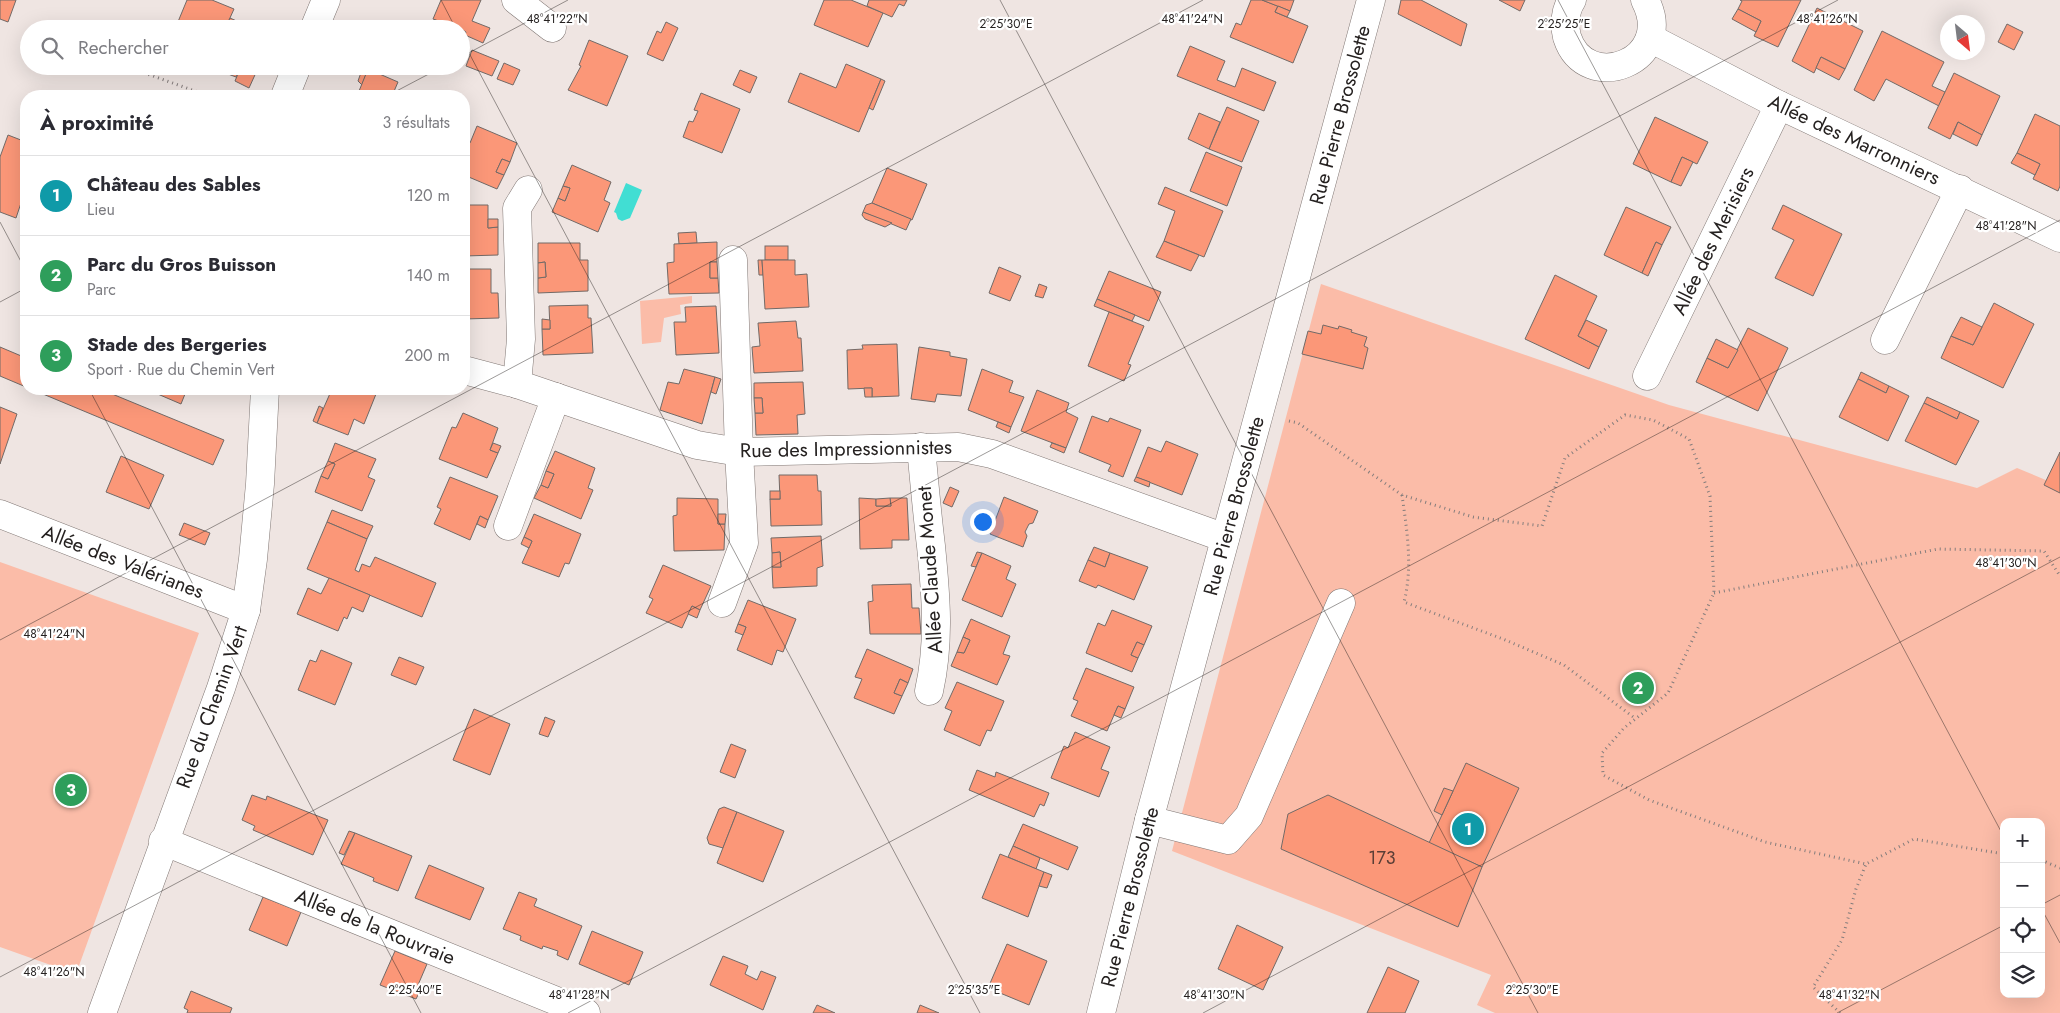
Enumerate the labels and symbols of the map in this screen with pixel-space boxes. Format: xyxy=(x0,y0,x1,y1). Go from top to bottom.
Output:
text: 48°41'22"N xyxy=(526,10,588,28)
text: 48°41'24"N xyxy=(1161,10,1223,28)
text: 48°41'26"N xyxy=(1796,10,1858,28)
text: 2°25'30"E xyxy=(979,15,1033,33)
text: 2°25'25"E xyxy=(1538,15,1590,33)
north arrow xyxy=(1940,15,1985,60)
street label: Rue Pierre Brossolette xyxy=(1302,22,1378,208)
street label: Allée des Marronniers xyxy=(1763,87,1945,193)
street label: Allée des Merisiers xyxy=(1665,162,1761,320)
text: 48°41'28"N xyxy=(1976,217,2036,235)
street label: Rue Pierre Brossolette xyxy=(1196,413,1272,599)
street label: Rue des Impressionnistes xyxy=(740,433,952,465)
street label: Allée Claude Monet xyxy=(910,485,950,655)
your location xyxy=(970,509,996,535)
street label: Allée des Valérianes xyxy=(38,518,208,606)
text: 48°41'30"N xyxy=(1975,554,2037,572)
street label: Rue du Chemin Vert xyxy=(169,621,255,792)
text: 48°41'24"N xyxy=(23,625,85,643)
pin: 2 xyxy=(1622,669,1654,707)
pin: 3 xyxy=(55,771,87,809)
street label: Rue Pierre Brossolette xyxy=(1094,804,1166,990)
pin: 1 xyxy=(1452,810,1484,848)
house number: 173 xyxy=(1368,845,1396,871)
street label: Allée de la Rouvraie xyxy=(291,882,459,972)
text: 48°41'26"N xyxy=(23,963,85,981)
text: 2°25'40"E xyxy=(388,981,442,999)
text: 2°25'35"E xyxy=(948,981,1000,999)
text: 2°25'30"E xyxy=(1505,981,1559,999)
text: 48°41'28"N xyxy=(549,986,609,1004)
text: 48°41'30"N xyxy=(1183,986,1245,1004)
text: 48°41'32"N xyxy=(1819,986,1879,1004)

